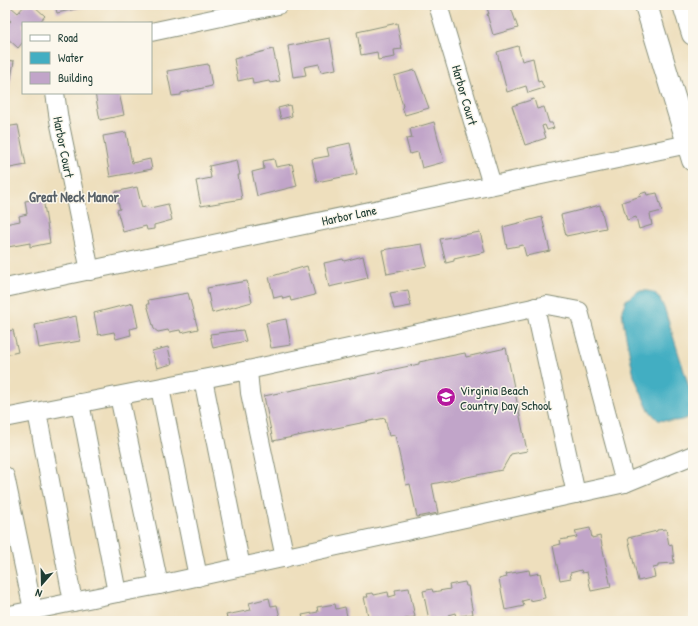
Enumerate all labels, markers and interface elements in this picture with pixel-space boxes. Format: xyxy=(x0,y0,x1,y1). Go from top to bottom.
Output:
legend xyxy=(22,22,152,94)
text: Road xyxy=(58,29,78,46)
text: Water xyxy=(58,49,84,66)
street label: Harbor Court xyxy=(448,63,482,128)
text: Building xyxy=(58,69,93,86)
street label: Harbor Court xyxy=(49,115,79,180)
district label: Great Neck Manor xyxy=(29,187,120,206)
street label: Harbor Lane xyxy=(320,200,378,230)
place label: Virginia Beach Country Day School xyxy=(460,381,552,414)
school or university icon: Virginia Beach Country Day School xyxy=(435,386,457,408)
north arrow xyxy=(22,564,62,604)
text: N xyxy=(33,586,44,601)

